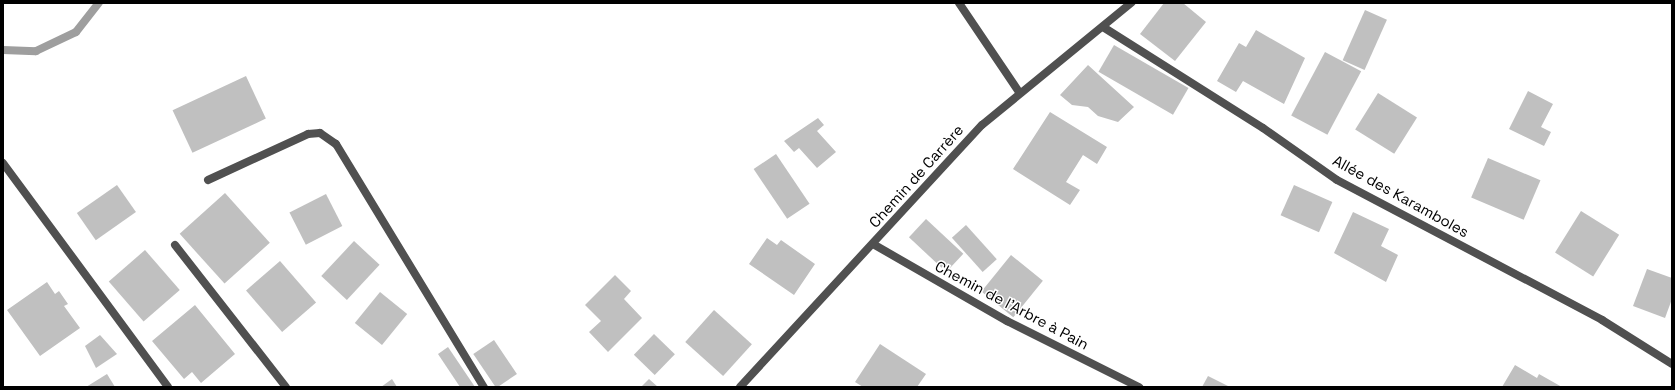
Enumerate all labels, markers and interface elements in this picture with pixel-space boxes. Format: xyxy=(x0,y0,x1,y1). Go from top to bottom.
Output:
street label: Chemin de Carrère xyxy=(865,121,967,231)
street label: Allée des Karamboles xyxy=(1330,151,1472,241)
street label: Chemin de l'Arbre à Pain xyxy=(932,257,1092,353)

